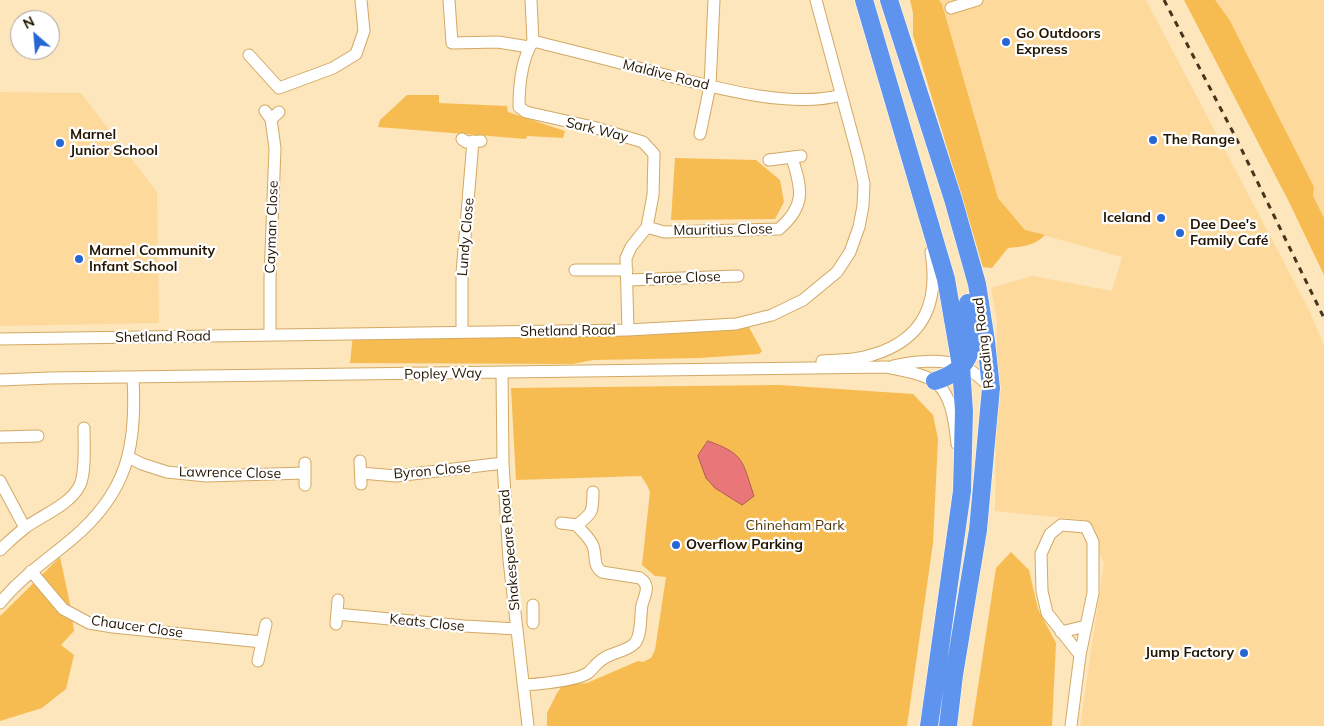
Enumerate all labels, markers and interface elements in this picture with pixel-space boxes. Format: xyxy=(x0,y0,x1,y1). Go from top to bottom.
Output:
north arrow xyxy=(10,10,60,60)
text: N xyxy=(20,12,37,33)
place label: Go Outdoors Express xyxy=(1016,26,1101,58)
marker: Go Outdoors Express xyxy=(1000,36,1012,48)
street label: Maldive Road xyxy=(621,56,711,94)
street label: Sark Way xyxy=(564,114,630,146)
place label: Marnel Junior School xyxy=(70,127,158,160)
place label: The Range xyxy=(1163,132,1235,148)
marker: The Range xyxy=(1147,134,1159,146)
marker: Marnel Junior School xyxy=(54,137,66,149)
street label: Cayman Close xyxy=(262,180,282,274)
street label: Lundy Close xyxy=(454,197,478,277)
place label: Iceland xyxy=(1103,210,1151,226)
marker: Iceland xyxy=(1155,212,1167,224)
place label: Dee Dee's Family Café xyxy=(1190,217,1268,250)
street label: Mauritius Close xyxy=(673,221,773,239)
marker: Dee Dee's Family Café xyxy=(1174,227,1186,239)
place label: Marnel Community Infant School xyxy=(89,243,215,276)
marker: Marnel Community Infant School xyxy=(73,253,85,265)
street label: Faroe Close xyxy=(645,268,721,288)
street label: Reading Road xyxy=(970,296,998,390)
street label: Shetland Road xyxy=(520,322,616,340)
street label: Shetland Road xyxy=(115,328,211,346)
street label: Popley Way xyxy=(404,365,482,383)
street label: Byron Close xyxy=(393,459,471,483)
street label: Lawrence Close xyxy=(179,464,281,482)
street label: Shakespeare Road xyxy=(496,489,524,611)
park label: Chineham Park xyxy=(746,518,844,534)
place label: Overflow Parking xyxy=(686,537,803,553)
marker: Overflow Parking xyxy=(670,539,682,551)
street label: Keats Close xyxy=(388,611,466,635)
street label: Chaucer Close xyxy=(90,612,184,642)
place label: Jump Factory xyxy=(1145,645,1234,661)
marker: Jump Factory xyxy=(1238,647,1250,659)

